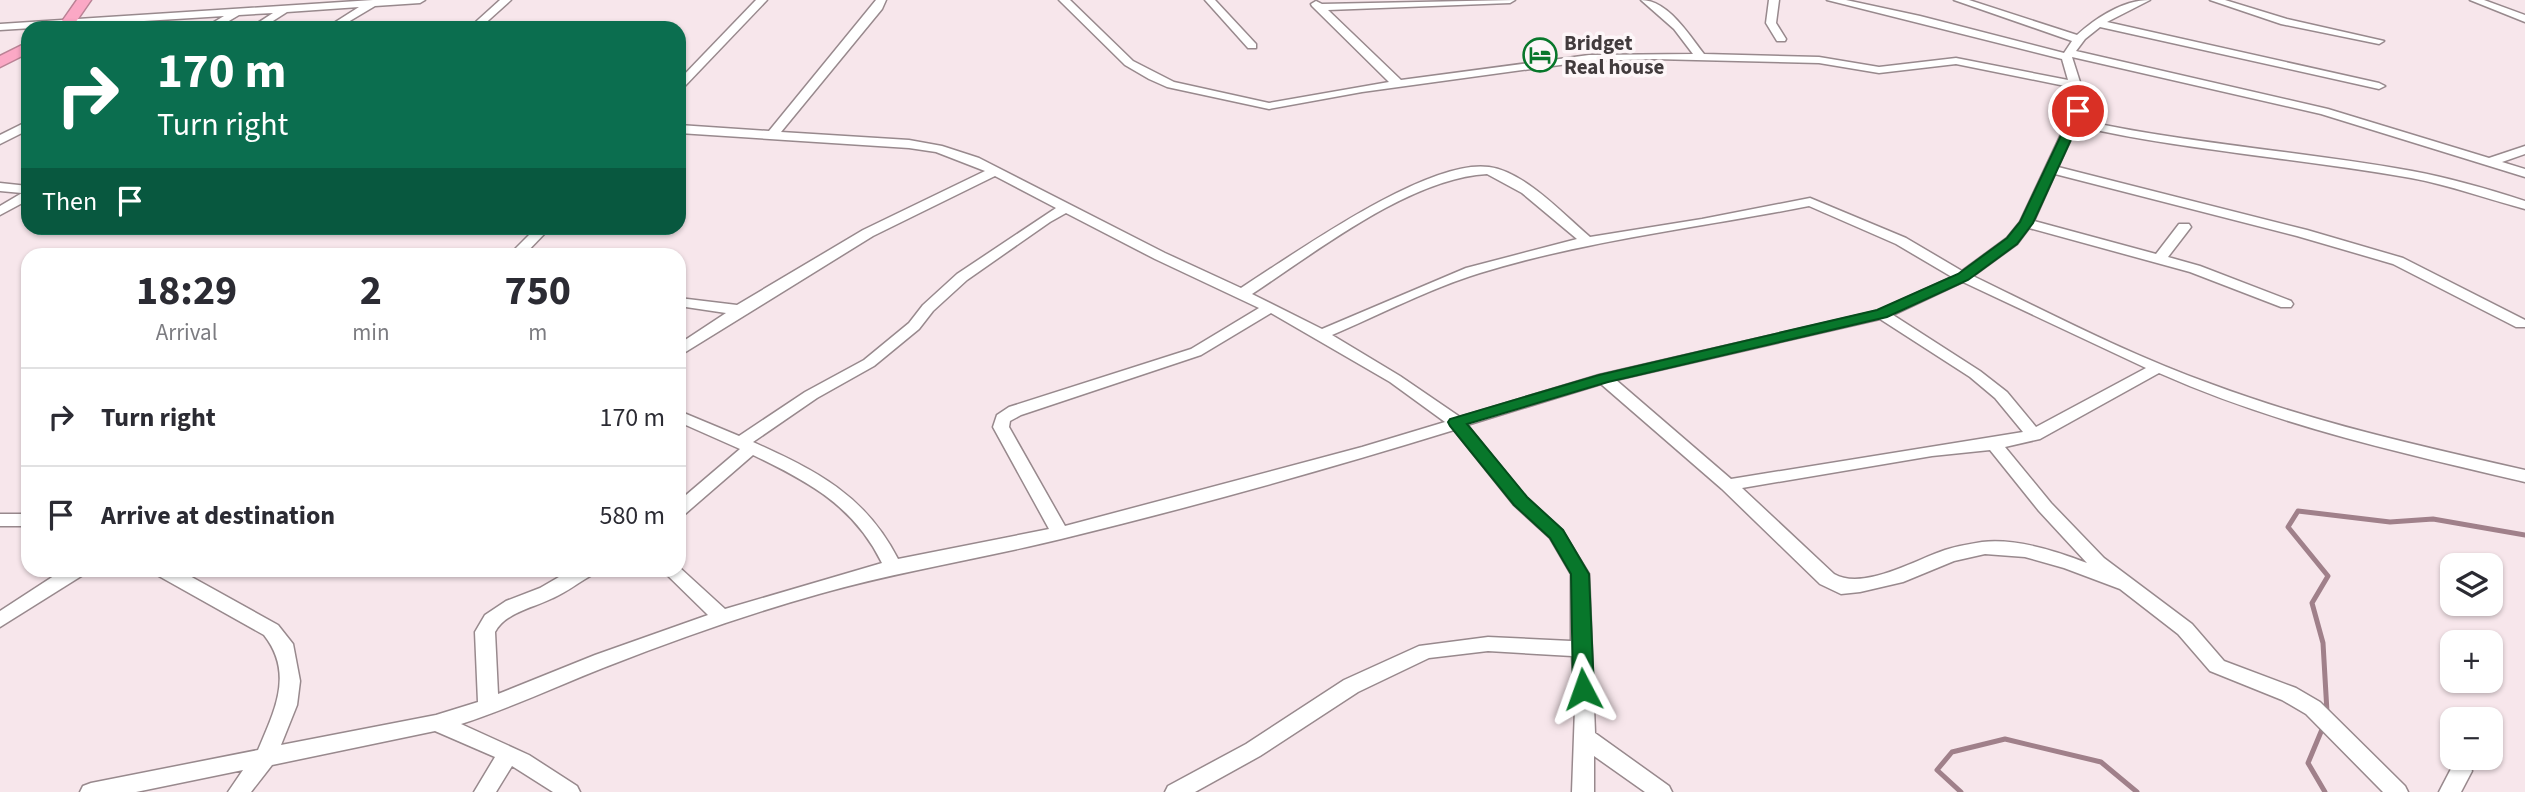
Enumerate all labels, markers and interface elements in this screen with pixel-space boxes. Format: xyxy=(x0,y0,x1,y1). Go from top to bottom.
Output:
place label: Bridget Real house xyxy=(1564,28,1664,82)
hotel icon: Bridget Real house xyxy=(1521,36,1559,74)
text: 170 m xyxy=(157,37,286,107)
icon: right xyxy=(42,49,133,140)
pin xyxy=(2048,81,2108,141)
icon: arrive xyxy=(2059,92,2097,130)
text: Turn right xyxy=(157,102,288,148)
icon: arrive xyxy=(111,182,149,220)
text: Then xyxy=(42,183,97,220)
text: 18:29 xyxy=(136,261,237,321)
text: 2 xyxy=(360,261,382,321)
text: 750 xyxy=(504,261,571,321)
text: Arrival xyxy=(156,316,218,349)
text: min xyxy=(352,316,390,349)
text: m xyxy=(528,316,547,349)
icon: right xyxy=(42,398,80,436)
text: Turn right xyxy=(101,399,216,436)
text: 170 m xyxy=(599,399,665,436)
icon: arrive xyxy=(42,496,80,534)
text: Arrive at destination xyxy=(101,497,335,534)
text: 580 m xyxy=(599,497,665,534)
map controls xyxy=(2440,553,2503,770)
button: layers xyxy=(2440,553,2503,616)
button: + xyxy=(2440,630,2503,693)
position arrow xyxy=(1546,652,1620,726)
button: − xyxy=(2440,707,2503,770)

